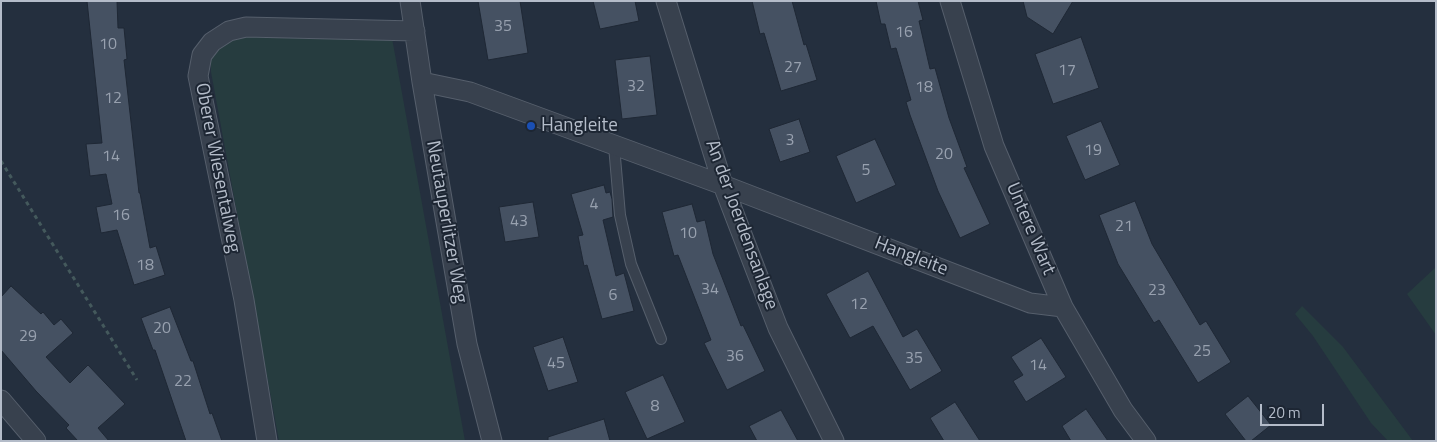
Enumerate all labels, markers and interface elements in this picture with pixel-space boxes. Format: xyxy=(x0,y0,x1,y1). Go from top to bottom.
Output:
house number: 35 xyxy=(494,17,512,37)
house number: 16 xyxy=(895,23,913,43)
house number: 10 xyxy=(99,35,117,55)
house number: 27 xyxy=(784,58,802,78)
house number: 17 xyxy=(1058,61,1076,81)
house number: 32 xyxy=(627,77,645,97)
house number: 18 xyxy=(915,78,933,98)
street label: Oberer Wiesentalweg xyxy=(189,81,245,255)
house number: 12 xyxy=(104,89,122,109)
place label: Hangleite xyxy=(541,115,618,137)
marker: Hangleite xyxy=(525,120,537,132)
house number: 3 xyxy=(786,131,794,151)
street label: An der Joerdensanlage xyxy=(700,137,782,313)
street label: Neutauperlitzer Weg xyxy=(420,139,472,305)
house number: 19 xyxy=(1084,141,1102,161)
house number: 20 xyxy=(935,145,953,165)
house number: 14 xyxy=(102,147,120,167)
house number: 5 xyxy=(862,161,870,181)
street label: Untere Wart xyxy=(1000,179,1060,279)
house number: 4 xyxy=(590,195,598,215)
house number: 16 xyxy=(112,206,130,226)
house number: 43 xyxy=(510,212,528,232)
house number: 21 xyxy=(1115,217,1133,237)
house number: 10 xyxy=(679,224,697,244)
street label: Hangleite xyxy=(871,233,951,281)
house number: 18 xyxy=(136,256,154,276)
house number: 34 xyxy=(701,280,719,300)
house number: 23 xyxy=(1148,281,1166,301)
house number: 6 xyxy=(609,286,617,306)
house number: 12 xyxy=(850,295,868,315)
house number: 20 xyxy=(153,319,171,339)
house number: 29 xyxy=(19,327,37,347)
house number: 25 xyxy=(1193,342,1211,362)
house number: 36 xyxy=(726,347,744,367)
house number: 35 xyxy=(905,349,923,369)
house number: 45 xyxy=(547,354,565,374)
house number: 14 xyxy=(1029,356,1047,376)
house number: 22 xyxy=(174,372,192,392)
scale bar xyxy=(1262,394,1326,426)
house number: 8 xyxy=(651,397,659,417)
text: 20 m xyxy=(1268,401,1301,424)

